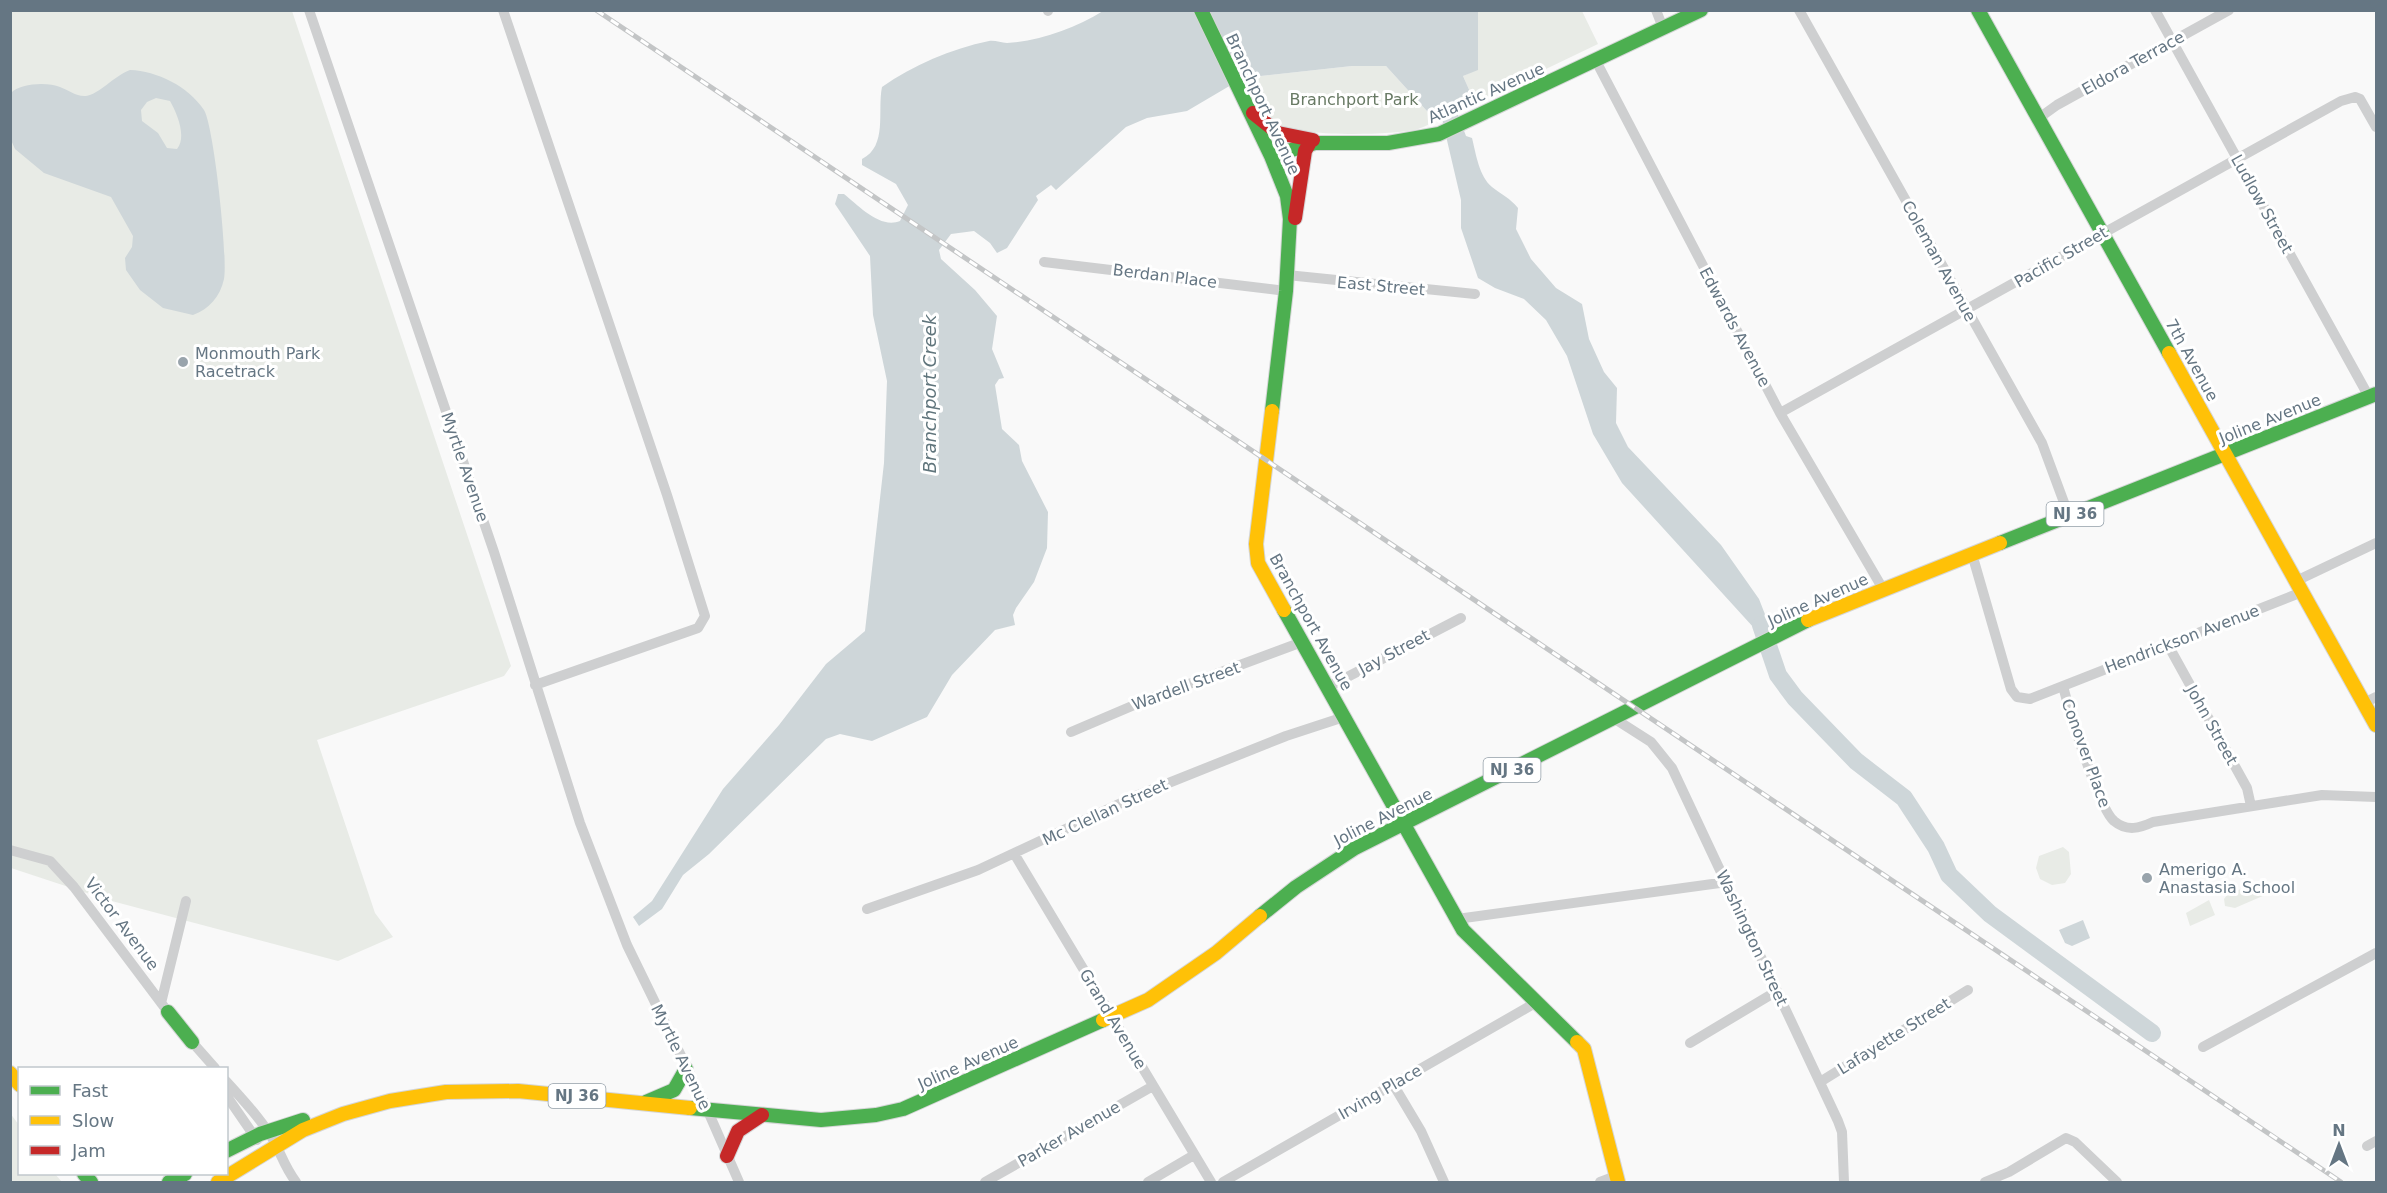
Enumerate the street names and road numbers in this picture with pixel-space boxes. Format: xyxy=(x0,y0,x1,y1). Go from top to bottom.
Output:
street label: Eldora Terrace xyxy=(2078,27,2188,99)
street label: Branchport Avenue xyxy=(1222,30,1304,178)
street label: Atlantic Avenue xyxy=(1425,59,1547,127)
street label: Ludlow Street xyxy=(2227,151,2297,257)
street label: Coleman Avenue xyxy=(1898,197,1980,325)
street label: Pacific Street xyxy=(2011,223,2111,291)
street label: Berdan Place xyxy=(1112,260,1218,292)
street label: Edwards Avenue xyxy=(1696,264,1774,390)
street label: East Street xyxy=(1336,273,1426,299)
street label: 7th Avenue xyxy=(2162,316,2222,404)
street label: Joline Avenue xyxy=(2215,390,2324,448)
street label: Myrtle Avenue xyxy=(437,410,493,524)
road number: NJ 36 xyxy=(2046,502,2104,526)
street label: Branchport Avenue xyxy=(1265,550,1357,694)
street label: Joline Avenue xyxy=(1764,569,1871,631)
street label: Hendrickson Avenue xyxy=(2102,601,2262,677)
street label: Jay Street xyxy=(1354,625,1433,679)
street label: Wardell Street xyxy=(1129,658,1243,714)
street label: John Street xyxy=(2182,681,2242,768)
street label: Conover Place xyxy=(2058,696,2114,810)
road number: NJ 36 xyxy=(1484,758,1540,782)
street label: Mc Clellan Street xyxy=(1039,775,1171,849)
street label: Joline Avenue xyxy=(1330,784,1435,850)
street label: Washington Street xyxy=(1712,867,1792,1009)
street label: Victor Avenue xyxy=(81,874,163,974)
street label: Grand Avenue xyxy=(1076,965,1150,1073)
street label: Lafayette Street xyxy=(1834,994,1954,1078)
street label: Myrtle Avenue xyxy=(647,1001,715,1113)
street label: Joline Avenue xyxy=(914,1032,1021,1094)
street label: Irving Place xyxy=(1335,1060,1425,1124)
road number: NJ 36 xyxy=(548,1084,606,1108)
street label: Parker Avenue xyxy=(1014,1097,1124,1171)

